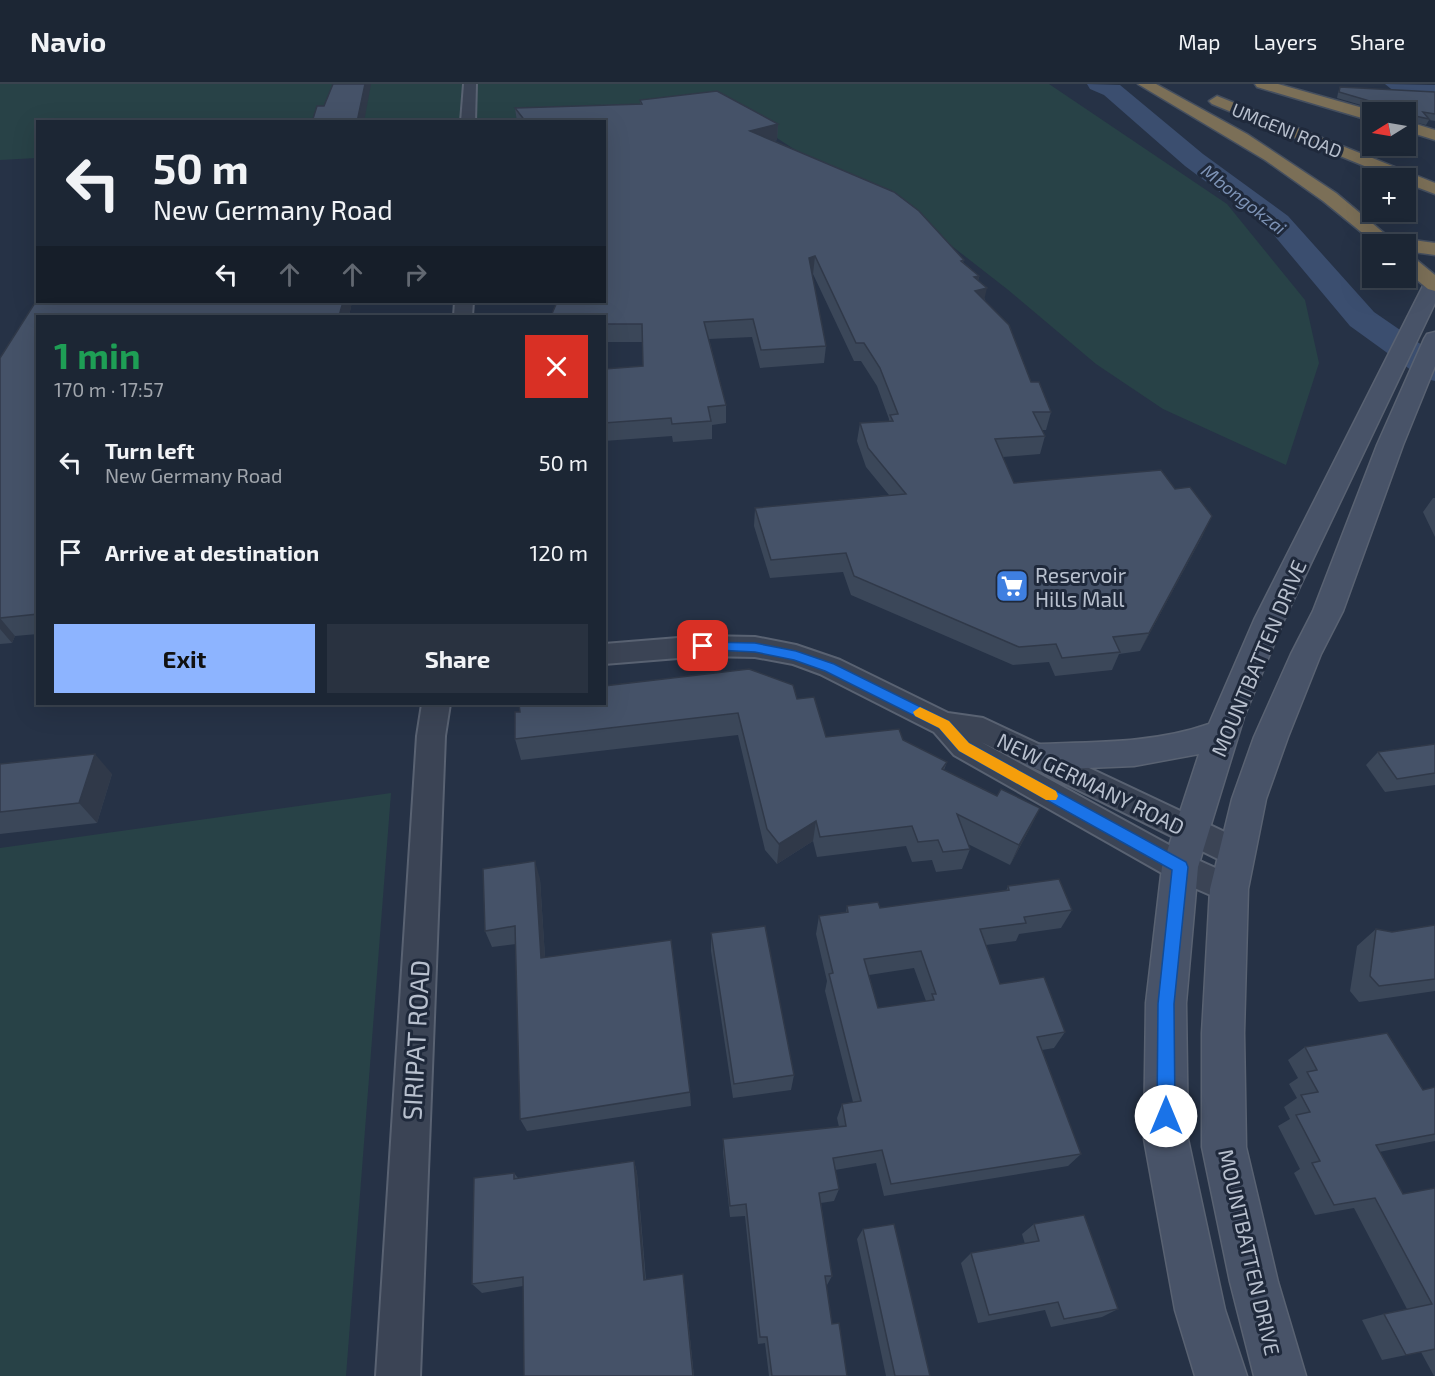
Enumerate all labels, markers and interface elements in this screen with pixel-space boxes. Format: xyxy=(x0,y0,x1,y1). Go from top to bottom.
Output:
text: Navio xyxy=(30,24,106,58)
text: Map xyxy=(1178,29,1220,54)
text: Layers xyxy=(1253,29,1317,54)
text: Share xyxy=(1350,29,1405,54)
street label: UMGENI ROAD xyxy=(1229,98,1345,162)
north arrow xyxy=(1362,102,1416,156)
map controls xyxy=(1362,102,1416,288)
text: 50 m xyxy=(153,142,249,192)
icon: left xyxy=(54,144,132,222)
water label: Mbongokzai xyxy=(1197,159,1291,239)
button: + xyxy=(1362,168,1416,222)
text: New Germany Road xyxy=(153,193,393,225)
button: − xyxy=(1362,234,1416,288)
icon: left xyxy=(210,258,243,291)
icon: ahead xyxy=(273,258,306,291)
icon: ahead xyxy=(336,258,369,291)
icon: right xyxy=(399,258,432,291)
text: 1 min xyxy=(54,333,141,376)
button: close xyxy=(525,335,588,398)
text: 170 m · 17:57 xyxy=(54,377,164,401)
text: Turn left xyxy=(105,437,194,463)
icon: left xyxy=(54,446,87,479)
text: 50 m xyxy=(539,449,588,475)
text: New Germany Road xyxy=(105,463,282,487)
icon: arrive xyxy=(54,536,87,569)
text: Arrive at destination xyxy=(105,539,319,565)
text: 120 m xyxy=(529,539,588,565)
street label: MOUNTBATTEN DRIVE xyxy=(1205,556,1311,760)
place label: Reservoir Hills Mall xyxy=(1035,562,1127,611)
supermarket icon: Reservoir Hills Mall xyxy=(994,568,1030,604)
pin xyxy=(677,620,728,671)
button: Exit xyxy=(54,624,315,693)
button: Share xyxy=(327,624,588,693)
icon: arrive xyxy=(686,629,719,662)
street label: NEW GERMANY ROAD xyxy=(993,727,1189,839)
street label: SIRIPAT ROAD xyxy=(395,959,435,1121)
position arrow xyxy=(1134,1084,1198,1148)
street label: MOUNTBATTEN DRIVE xyxy=(1214,1146,1286,1358)

